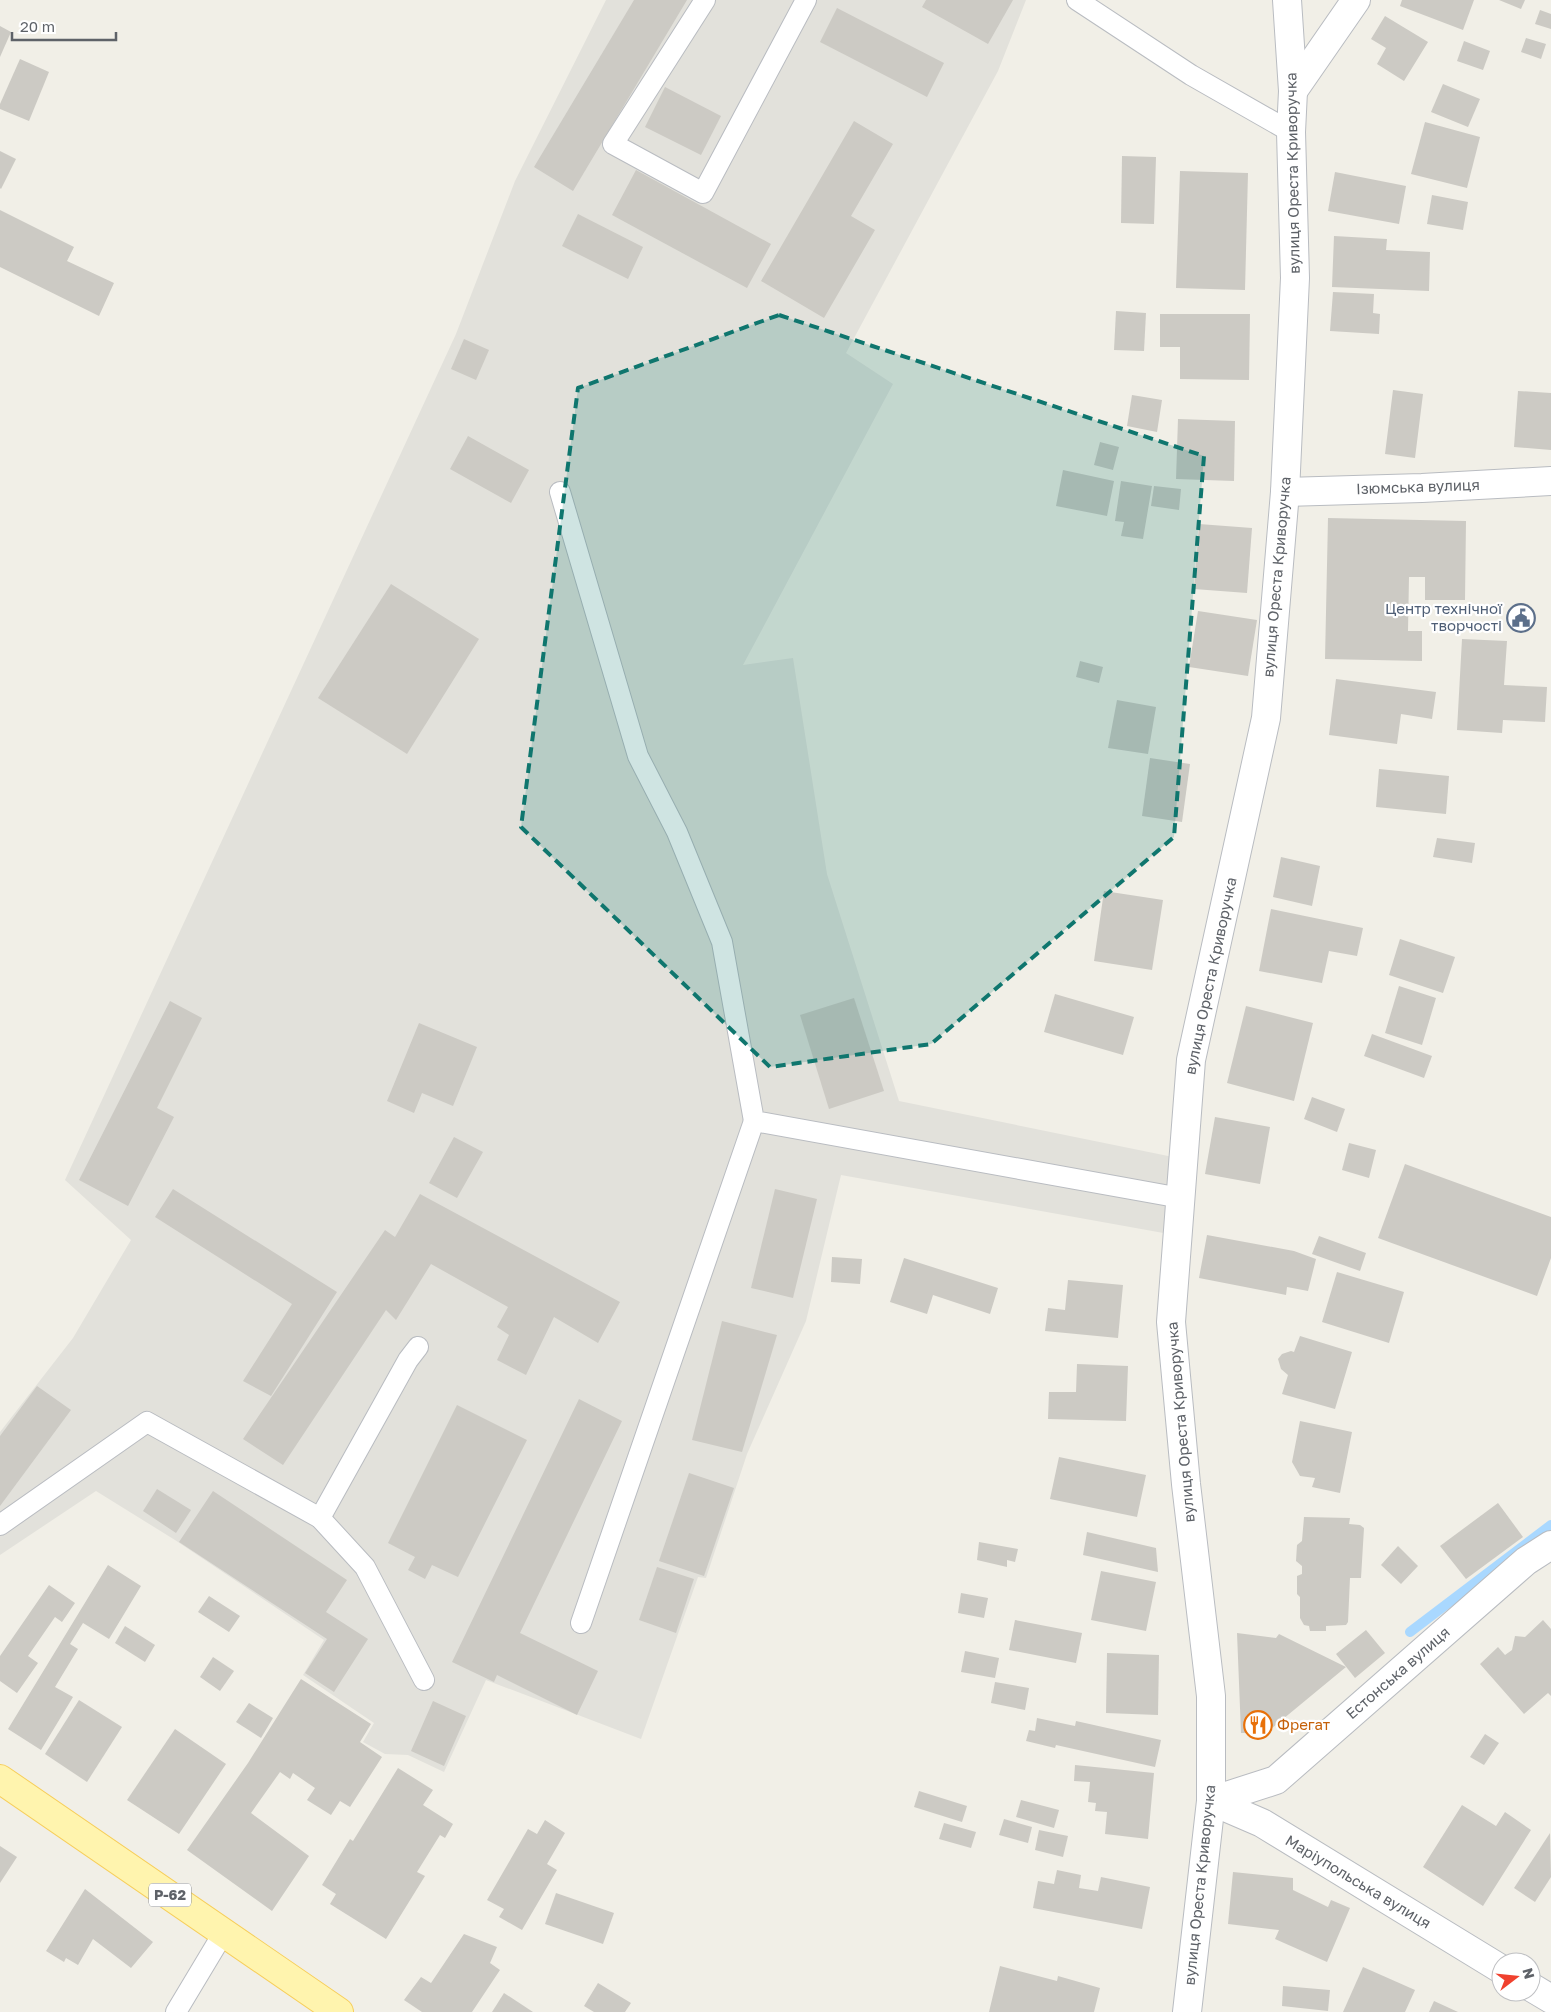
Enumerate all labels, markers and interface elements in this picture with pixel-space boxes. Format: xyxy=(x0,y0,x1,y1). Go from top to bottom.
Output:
scale bar xyxy=(12,10,116,42)
text: 20 m xyxy=(20,17,55,35)
street label: вулиця Ореста Криворучка xyxy=(1281,72,1303,274)
street label: Ізюмська вулиця xyxy=(1356,475,1480,497)
street label: вулиця Ореста Криворучка xyxy=(1258,476,1294,678)
place label: Центр технічної творчості xyxy=(1385,599,1503,634)
public building icon: Центр технічної творчості xyxy=(1506,603,1536,633)
street label: вулиця Ореста Криворучка xyxy=(1180,875,1240,1076)
street label: вулиця Ореста Криворучка xyxy=(1162,1321,1198,1523)
street label: Естонська вулиця xyxy=(1342,1622,1453,1722)
restaurant icon: Фрегат xyxy=(1243,1710,1273,1740)
place label: Фрегат xyxy=(1277,1715,1331,1733)
street label: вулиця Ореста Криворучка xyxy=(1180,1784,1218,1986)
street label: Маріупольська вулиця xyxy=(1282,1831,1435,1932)
road number: Р-62 xyxy=(149,1884,191,1906)
north arrow xyxy=(1491,1952,1541,2002)
text: N xyxy=(1519,1966,1539,1981)

